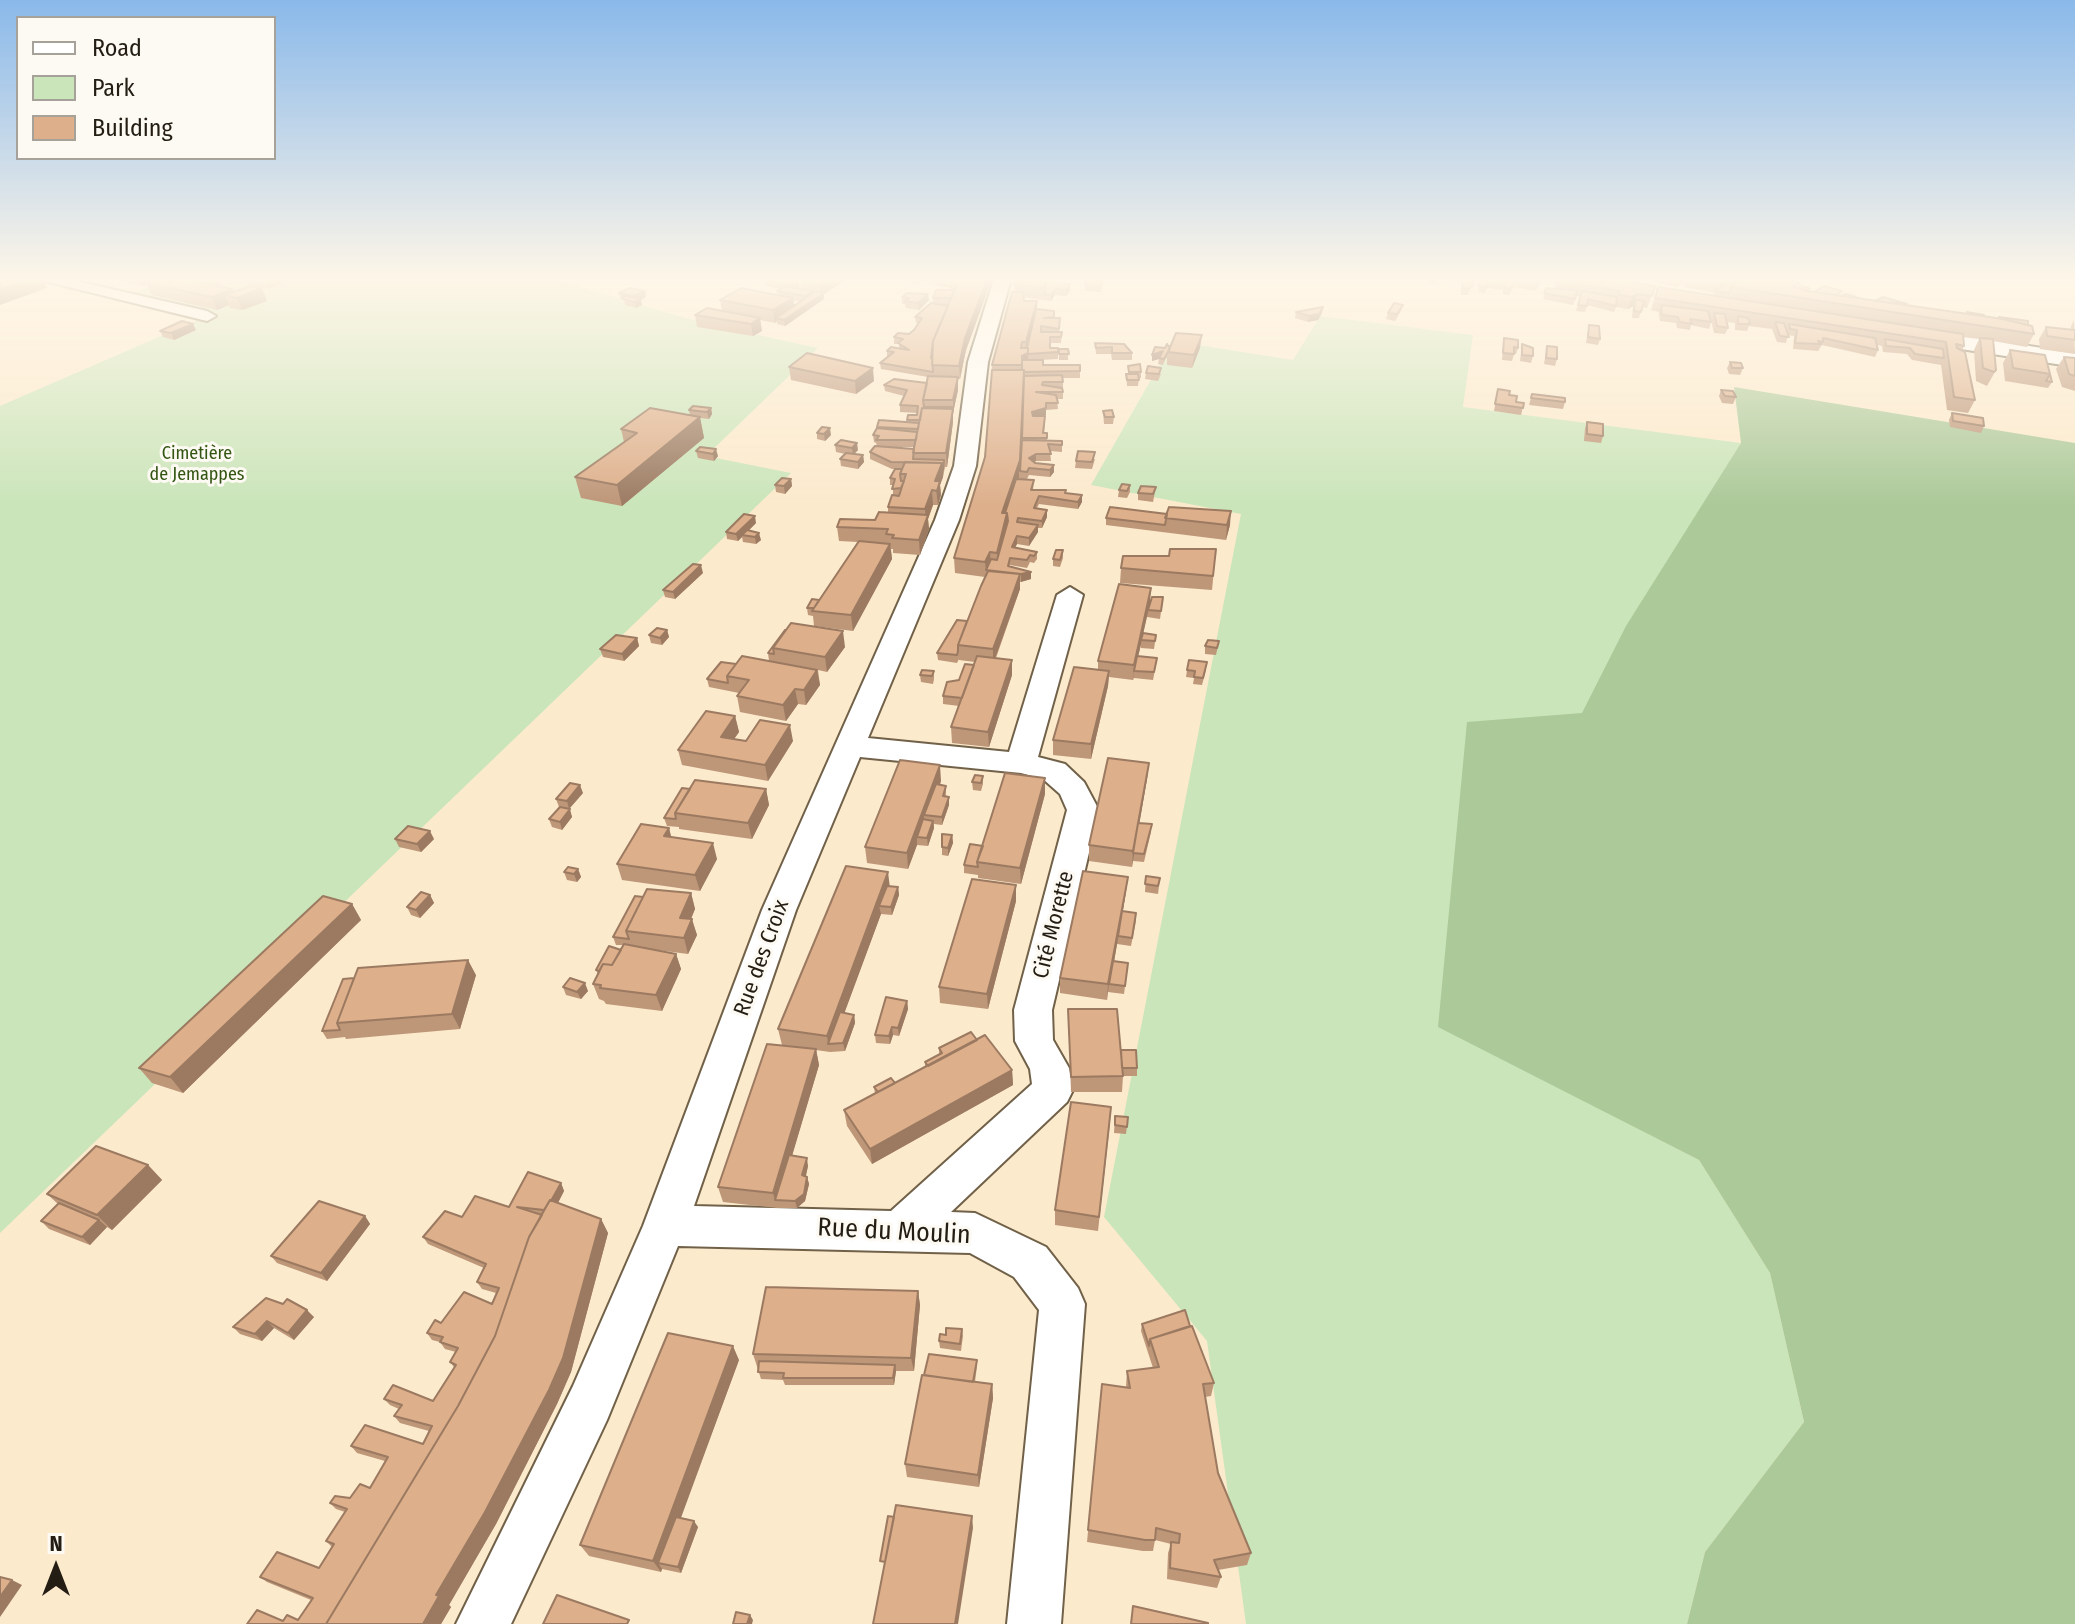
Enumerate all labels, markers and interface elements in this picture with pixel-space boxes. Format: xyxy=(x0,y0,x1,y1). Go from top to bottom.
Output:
legend xyxy=(16,16,276,160)
text: Road xyxy=(92,34,142,62)
text: Park xyxy=(92,74,135,102)
text: Building xyxy=(92,114,173,142)
park label: Cimetière de Jemappes xyxy=(150,443,244,486)
street label: Cité Morette xyxy=(1028,869,1080,981)
street label: Rue des Croix xyxy=(729,896,795,1020)
street label: Rue du Moulin xyxy=(817,1212,971,1252)
north arrow xyxy=(16,1528,96,1608)
text: N xyxy=(49,1530,63,1557)

